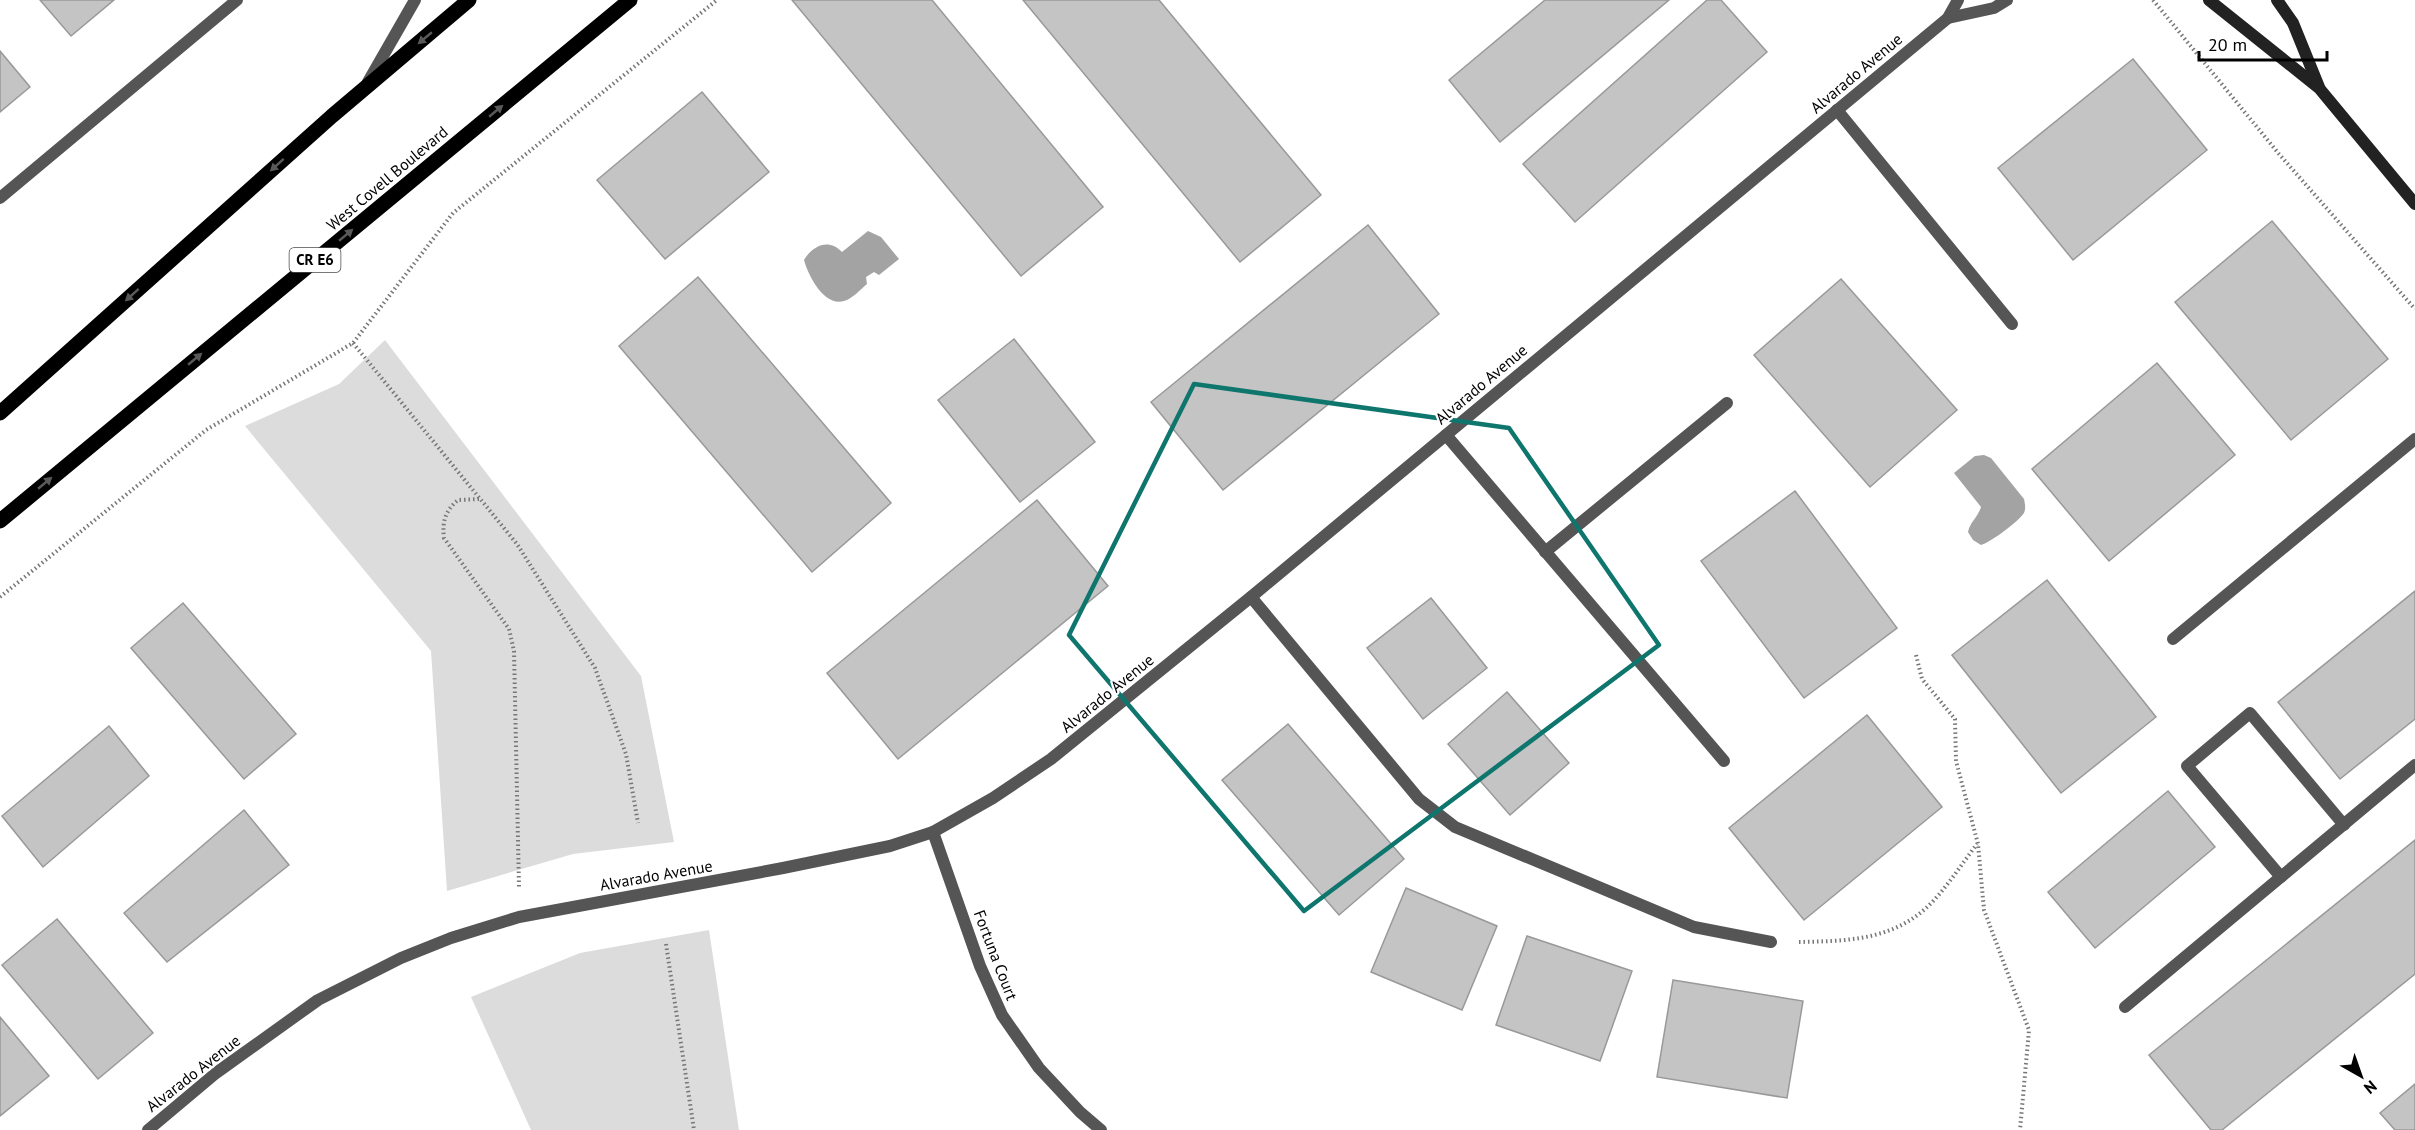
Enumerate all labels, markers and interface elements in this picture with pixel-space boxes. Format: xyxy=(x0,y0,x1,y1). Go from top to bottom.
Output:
scale bar xyxy=(2199,24,2326,62)
street label: Alvarado Avenue xyxy=(1806,29,1906,117)
one-way arrow xyxy=(418,31,433,44)
text: 20 m xyxy=(2208,33,2247,56)
one-way arrow xyxy=(488,104,504,117)
street label: West Covell Boulevard xyxy=(322,121,452,235)
one-way arrow xyxy=(270,158,285,171)
one-way arrow xyxy=(338,229,353,242)
road number: CR E6 xyxy=(290,248,340,272)
one-way arrow xyxy=(124,288,139,302)
street label: Alvarado Avenue xyxy=(1431,340,1531,428)
one-way arrow xyxy=(188,353,203,366)
one-way arrow xyxy=(37,477,53,490)
street label: Alvarado Avenue xyxy=(1056,649,1158,737)
street label: Alvarado Avenue xyxy=(598,855,714,895)
street label: Fortuna Court xyxy=(970,907,1023,1003)
street label: Alvarado Avenue xyxy=(142,1030,244,1116)
north arrow xyxy=(2331,1046,2391,1106)
text: N xyxy=(2360,1076,2381,1099)

